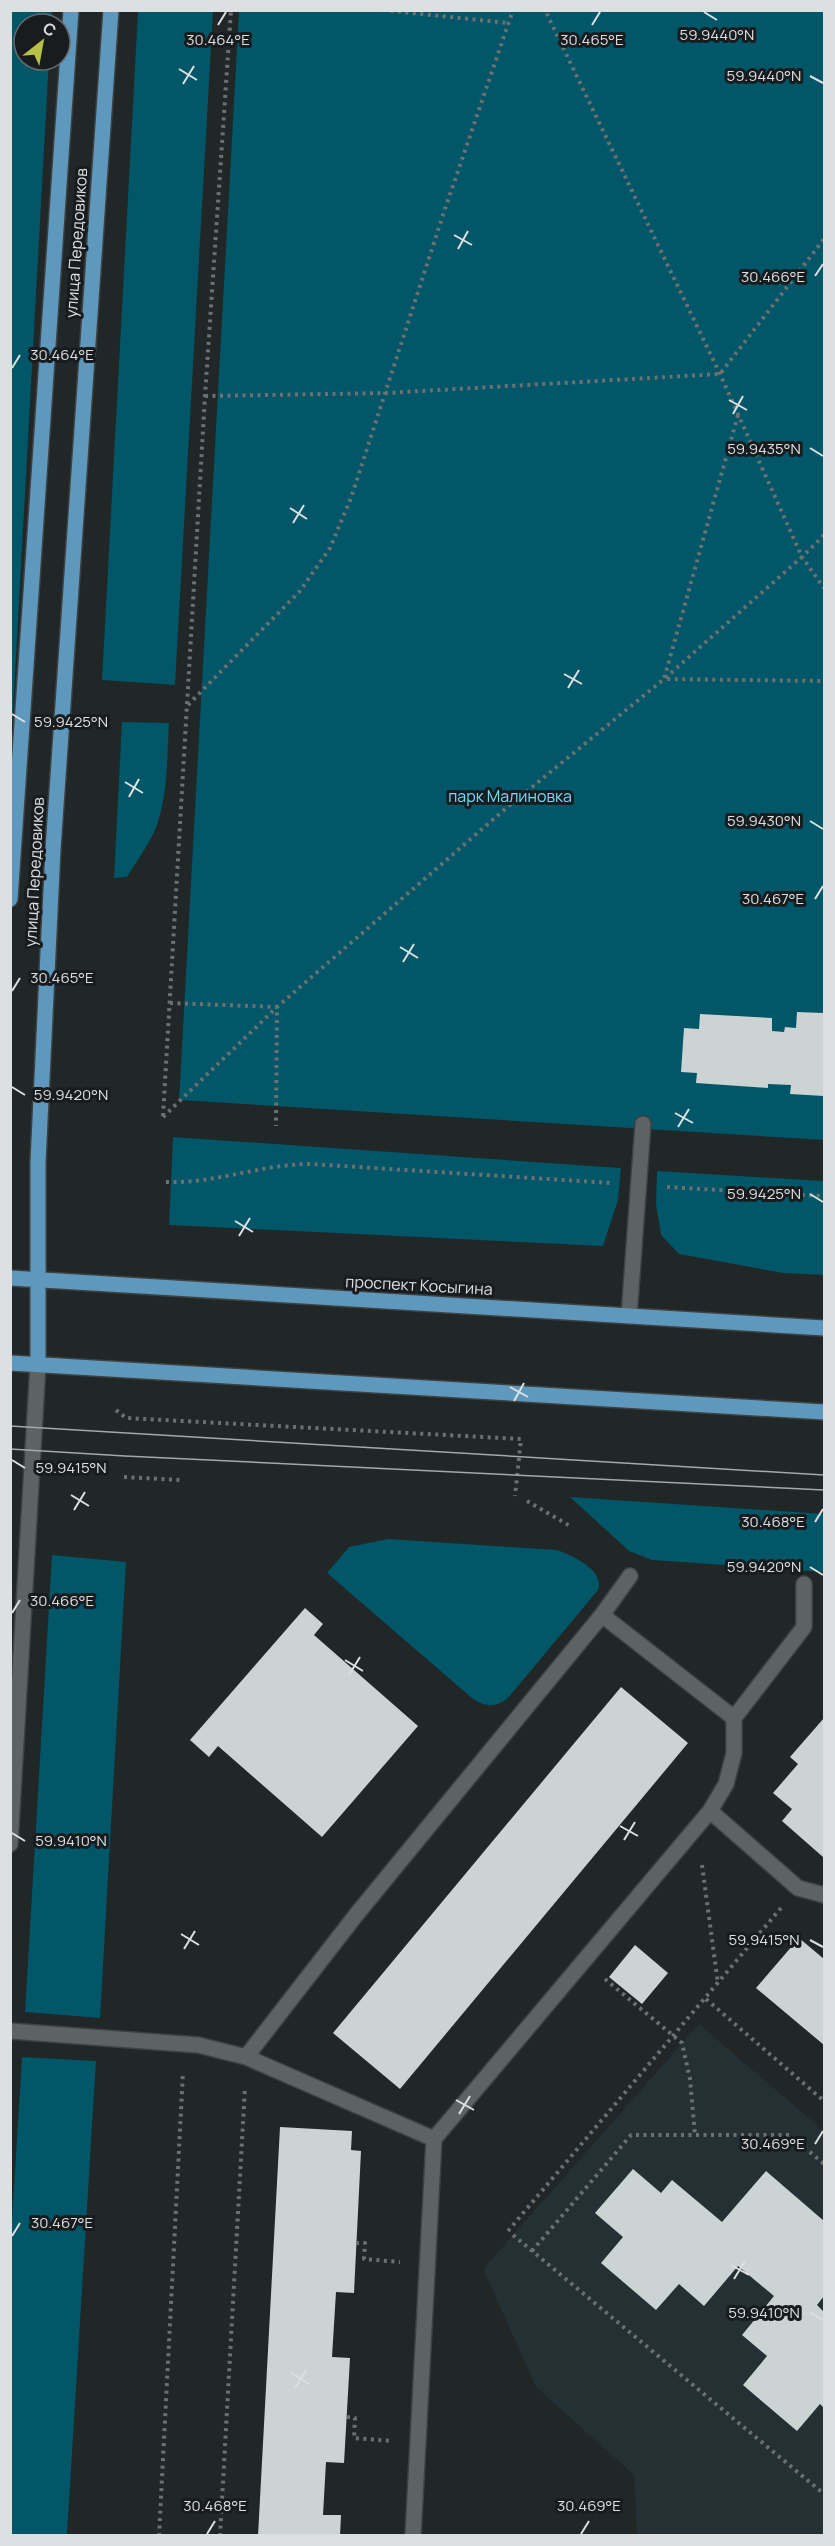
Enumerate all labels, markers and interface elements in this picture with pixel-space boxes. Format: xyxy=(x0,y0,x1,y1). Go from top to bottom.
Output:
north arrow xyxy=(12,12,72,72)
text: С xyxy=(39,17,61,42)
text: 59.9440°N xyxy=(680,24,754,45)
text: 30.464°E xyxy=(186,29,250,50)
text: 30.465°E xyxy=(560,29,624,50)
text: 59.9440°N xyxy=(727,65,801,86)
street label: улица Передовиков xyxy=(60,167,92,319)
text: 30.466°E xyxy=(741,266,805,287)
text: 30.464°E xyxy=(30,344,94,365)
text: 59.9435°N xyxy=(727,438,801,459)
text: 59.9425°N xyxy=(34,711,108,732)
park label: парк Малиновка xyxy=(448,785,572,807)
street label: улица Передовиков xyxy=(19,796,49,948)
text: 59.9430°N xyxy=(727,810,801,831)
text: 30.467°E xyxy=(742,888,804,909)
text: 30.465°E xyxy=(30,967,94,988)
text: 59.9420°N xyxy=(34,1084,108,1105)
text: 59.9425°N xyxy=(727,1183,801,1204)
street label: проспект Косыгина xyxy=(345,1270,493,1300)
text: 59.9415°N xyxy=(35,1457,107,1478)
text: 30.468°E xyxy=(741,1511,805,1532)
text: 59.9420°N xyxy=(727,1556,801,1577)
text: 30.466°E xyxy=(30,1590,94,1611)
text: 59.9410°N xyxy=(35,1830,107,1851)
text: 59.9415°N xyxy=(728,1929,800,1950)
text: 30.469°E xyxy=(741,2133,805,2154)
text: 30.467°E xyxy=(31,2212,93,2233)
text: 59.9410°N xyxy=(728,2302,800,2323)
text: 30.468°E xyxy=(183,2495,247,2516)
text: 30.469°E xyxy=(557,2495,621,2516)

